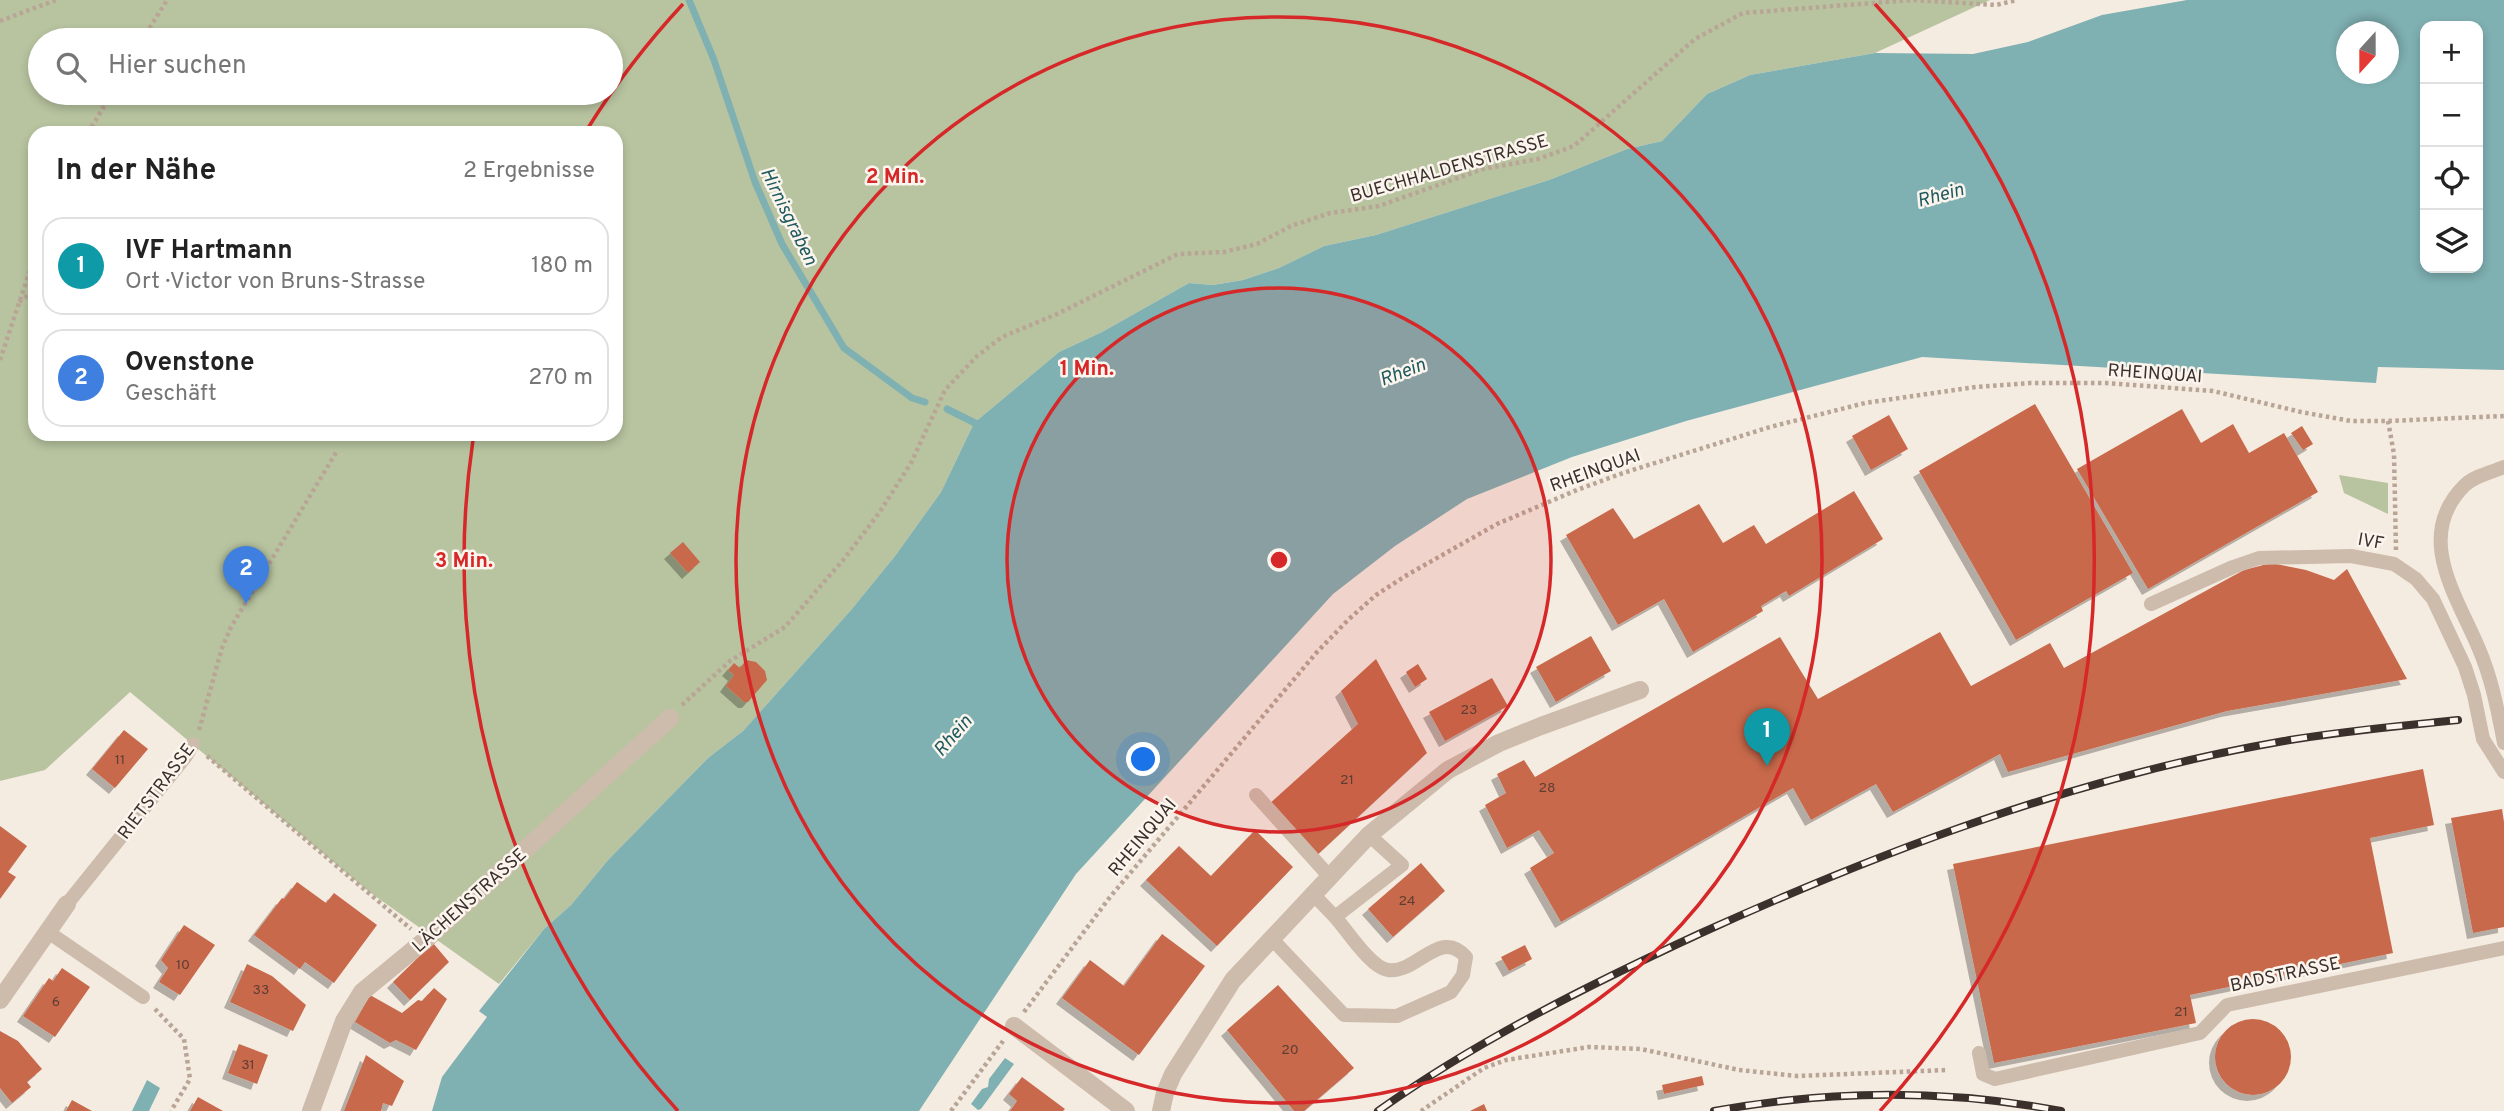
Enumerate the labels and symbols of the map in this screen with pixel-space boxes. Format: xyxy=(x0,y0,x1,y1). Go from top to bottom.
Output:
north arrow xyxy=(2336,21,2399,84)
street label: BUECHHALDENSTRASSE xyxy=(1348,130,1551,209)
water label: Hirnisgraben xyxy=(754,164,822,270)
text: 2 Min. xyxy=(866,164,924,191)
water label: Rhein xyxy=(1915,178,1967,214)
water label: Rhein xyxy=(1376,353,1430,393)
text: 1 Min. xyxy=(1060,356,1114,383)
street label: RHEINQUAI xyxy=(2107,360,2203,389)
street label: RHEINQUAI xyxy=(1547,444,1644,498)
street label: IVF xyxy=(2356,529,2386,556)
pin: 2 xyxy=(223,546,269,604)
text: 3 Min. xyxy=(435,548,493,575)
centre of rings xyxy=(1267,548,1291,572)
house number: 23 xyxy=(1461,702,1478,719)
pin: 1 xyxy=(1744,708,1790,766)
water label: Rhein xyxy=(929,710,979,762)
street label: RIETSTRASSE xyxy=(114,739,201,845)
your location xyxy=(1126,742,1160,776)
house number: 11 xyxy=(115,752,125,769)
house number: 21 xyxy=(1340,772,1354,789)
house number: 28 xyxy=(1538,780,1556,797)
street label: RHEINQUAI xyxy=(1104,794,1182,882)
street label: LÄCHENSTRASSE xyxy=(407,842,532,958)
house number: 24 xyxy=(1398,893,1416,910)
street label: BADSTRASSE xyxy=(2228,953,2342,998)
house number: 10 xyxy=(176,957,190,974)
house number: 33 xyxy=(253,982,269,999)
house number: 6 xyxy=(52,994,60,1011)
house number: 21 xyxy=(2174,1004,2188,1021)
house number: 20 xyxy=(1281,1042,1299,1059)
house number: 31 xyxy=(241,1057,255,1074)

